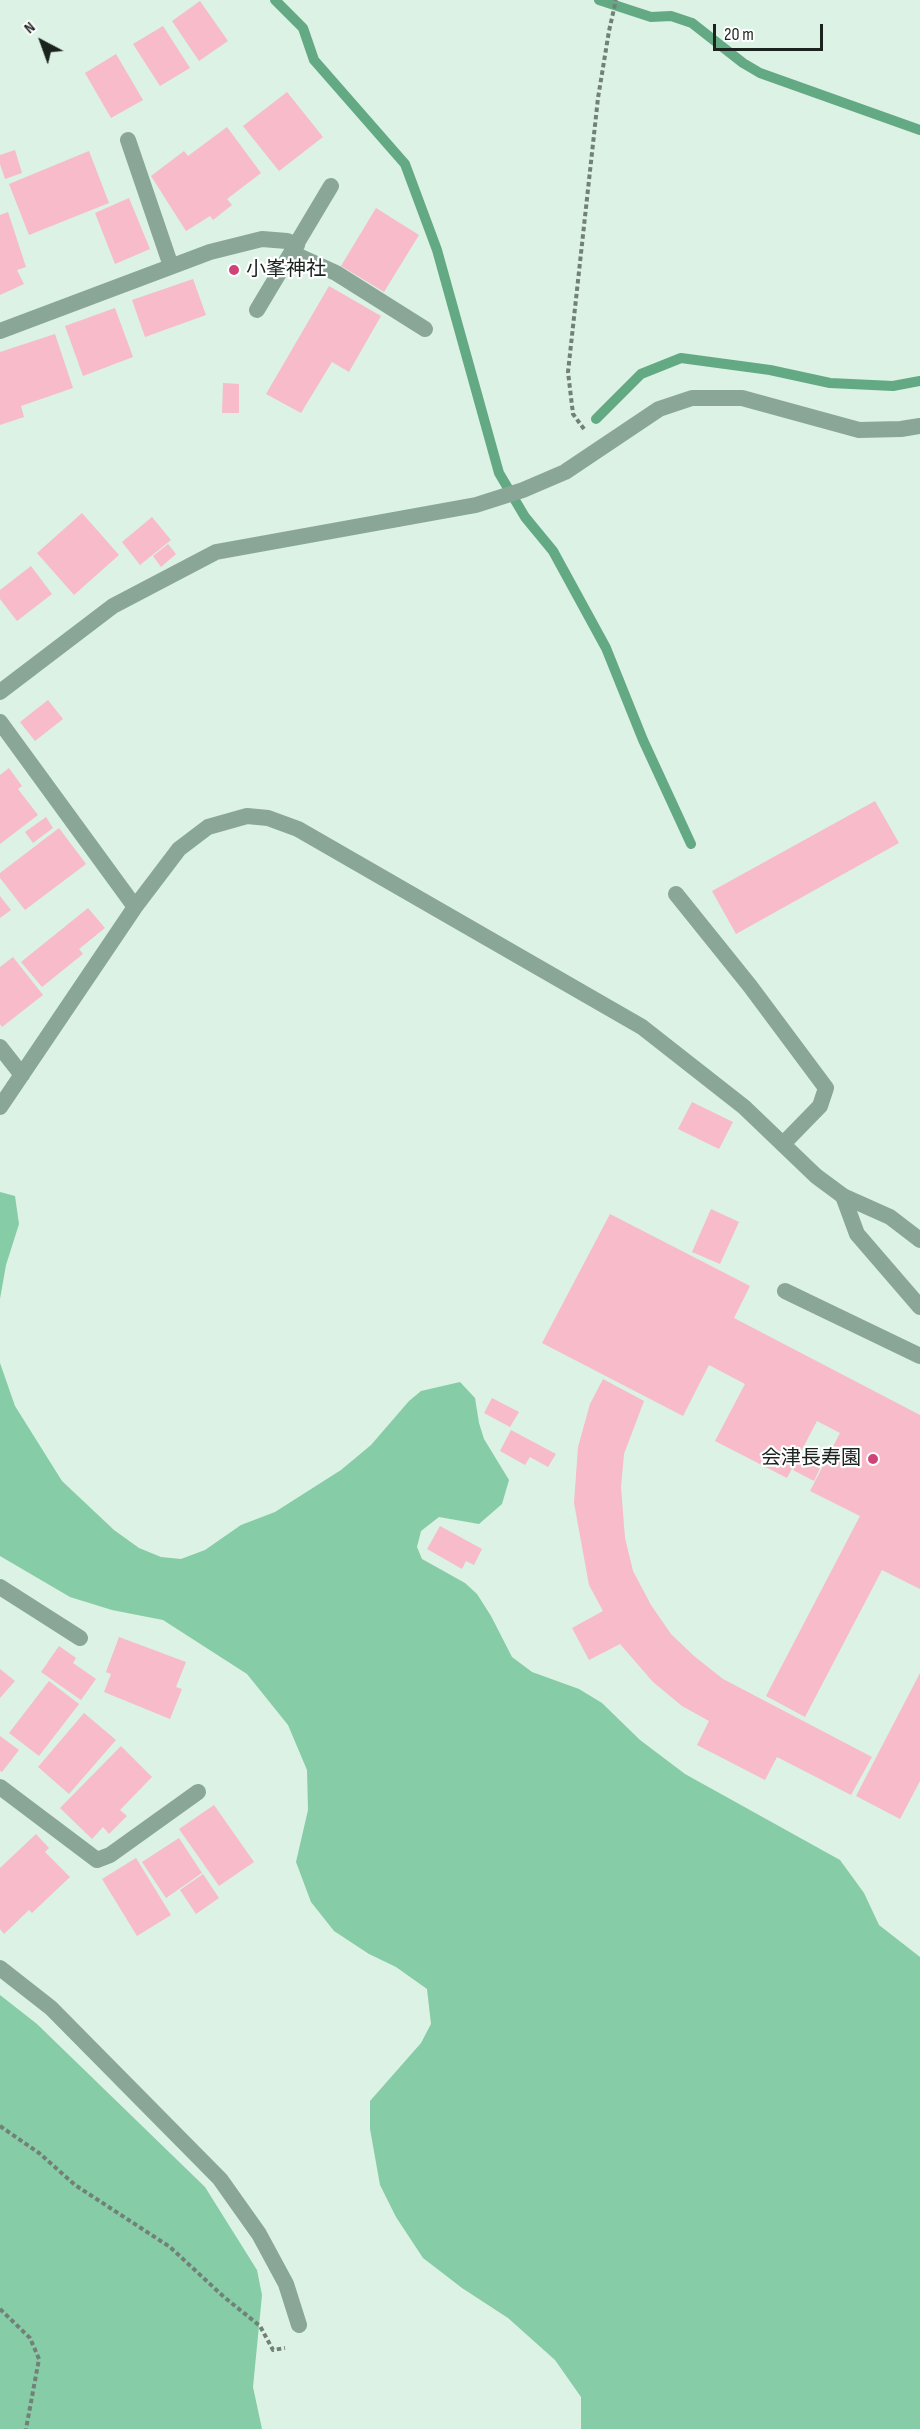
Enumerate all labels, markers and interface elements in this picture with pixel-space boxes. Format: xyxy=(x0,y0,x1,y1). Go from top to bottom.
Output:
north arrow xyxy=(12,12,72,72)
scale bar xyxy=(716,12,826,50)
text: N xyxy=(20,18,39,38)
text: 20 m xyxy=(724,24,754,45)
place label: 小峯神社 xyxy=(246,258,326,282)
marker: 小峯神社 xyxy=(227,263,241,277)
place label: 会津長寿園 xyxy=(761,1447,861,1471)
marker: 会津長寿園 xyxy=(866,1452,880,1466)

